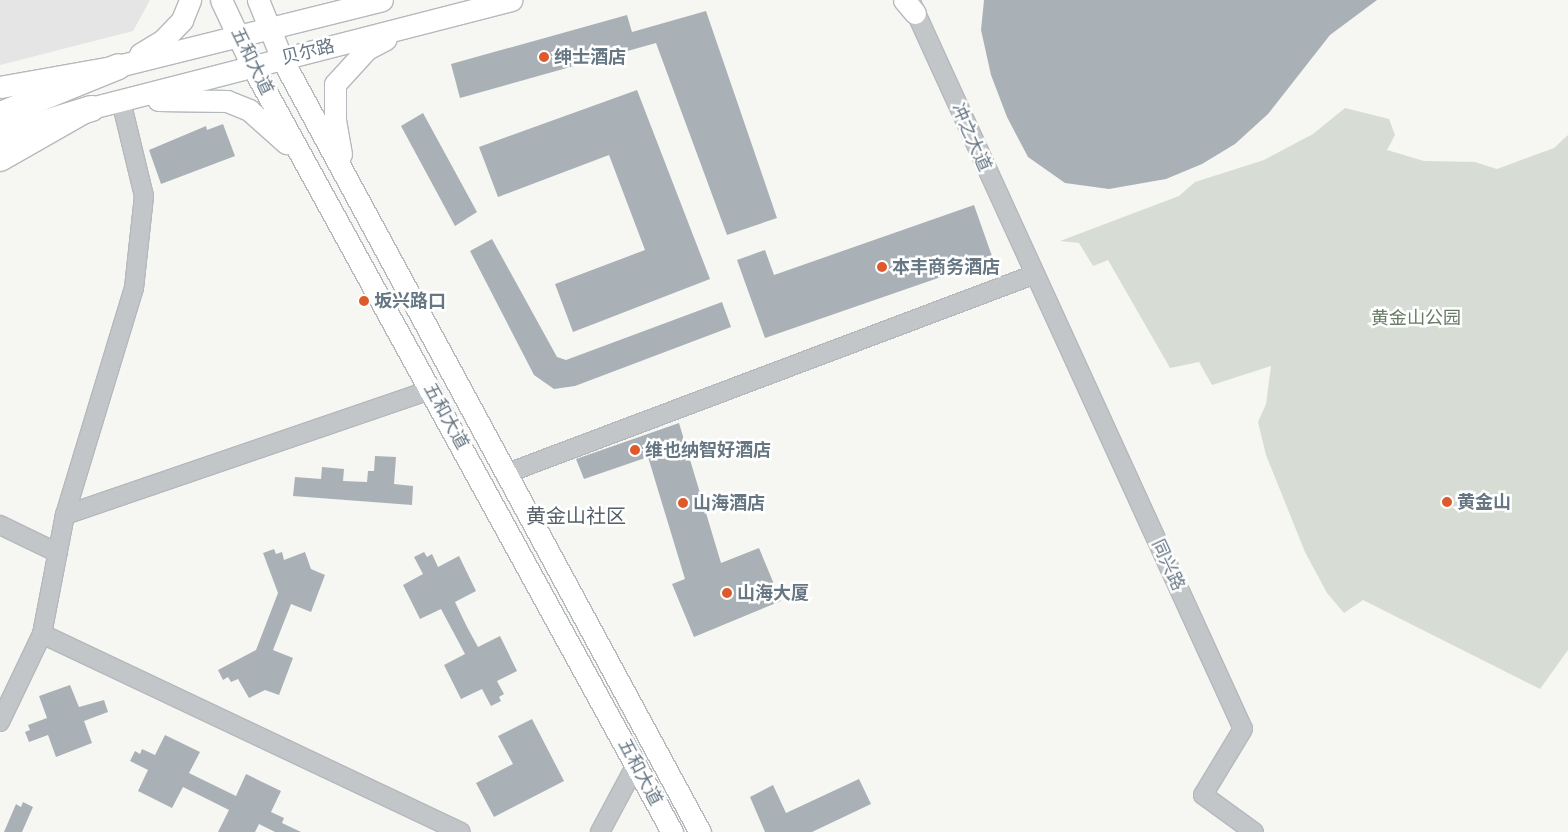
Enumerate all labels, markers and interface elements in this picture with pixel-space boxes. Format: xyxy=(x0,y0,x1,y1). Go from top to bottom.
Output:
street label: 五和大道 xyxy=(227,24,277,98)
street label: 贝尔路 xyxy=(279,35,337,69)
place label: 绅士酒店 xyxy=(554,46,626,68)
marker: 绅士酒店 xyxy=(538,51,550,63)
street label: 冲之大道 xyxy=(946,100,996,174)
place label: 本丰商务酒店 xyxy=(892,256,1000,278)
marker: 本丰商务酒店 xyxy=(876,261,888,273)
place label: 坂兴路口 xyxy=(374,290,446,312)
marker: 坂兴路口 xyxy=(358,295,370,307)
park label: 黄金山公园 xyxy=(1371,307,1461,329)
street label: 五和大道 xyxy=(419,379,473,453)
place label: 维也纳智好酒店 xyxy=(645,439,771,461)
marker: 维也纳智好酒店 xyxy=(629,444,641,456)
place label: 黄金山 xyxy=(1457,491,1511,513)
place label: 山海酒店 xyxy=(693,492,765,514)
marker: 黄金山 xyxy=(1441,496,1453,508)
marker: 山海酒店 xyxy=(677,497,689,509)
district label: 黄金山社区 xyxy=(526,504,626,528)
street label: 同兴路 xyxy=(1147,536,1189,594)
place label: 山海大厦 xyxy=(737,582,809,604)
marker: 山海大厦 xyxy=(721,587,733,599)
street label: 五和大道 xyxy=(614,735,666,809)

